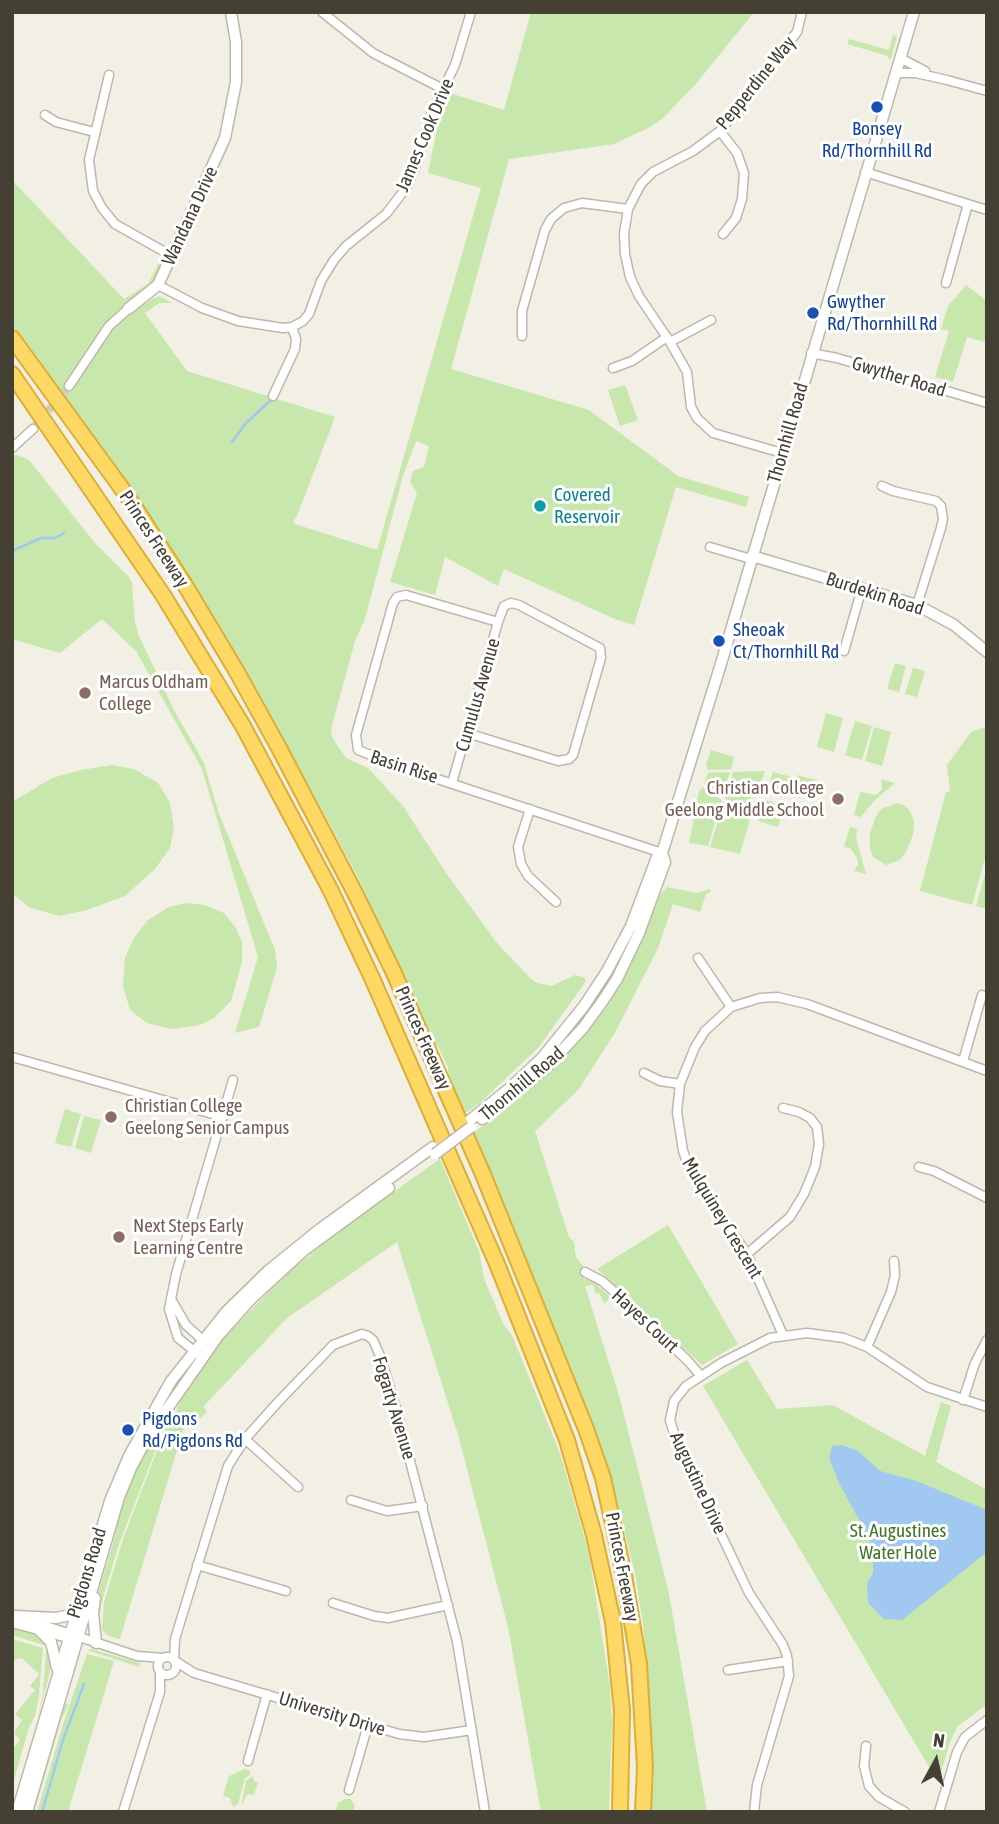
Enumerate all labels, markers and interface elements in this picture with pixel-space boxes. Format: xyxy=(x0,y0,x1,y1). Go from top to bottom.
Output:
street label: Pepperdine Way xyxy=(711,32,801,134)
street label: James Cook Drive xyxy=(391,75,459,195)
marker: Bonsey Rd/Thornhill Rd xyxy=(869,99,885,115)
place label: Bonsey Rd/Thornhill Rd xyxy=(822,118,932,162)
street label: Wandana Drive xyxy=(157,163,223,269)
place label: Gwyther Rd/Thornhill Rd xyxy=(827,291,938,335)
marker: Gwyther Rd/Thornhill Rd xyxy=(805,305,821,321)
street label: Gwyther Road xyxy=(849,352,949,402)
street label: Thornhill Road xyxy=(763,380,813,486)
place label: Covered Reservoir xyxy=(554,484,620,528)
street label: Princes Freeway xyxy=(114,486,194,592)
marker: Covered Reservoir xyxy=(532,498,548,514)
street label: Burdekin Road xyxy=(823,567,927,621)
place label: Sheoak Ct/Thornhill Rd xyxy=(733,619,839,663)
marker: Sheoak Ct/Thornhill Rd xyxy=(711,633,727,649)
street label: Cumulus Avenue xyxy=(451,636,505,754)
place label: Marcus Oldham College xyxy=(99,671,208,715)
marker: Marcus Oldham College xyxy=(77,685,93,701)
street label: Basin Rise xyxy=(367,745,441,789)
place label: Christian College Geelong Middle School xyxy=(665,777,824,821)
marker: Christian College Geelong Middle School xyxy=(830,791,846,807)
street label: Princes Freeway xyxy=(390,983,456,1093)
street label: Thornhill Road xyxy=(475,1042,569,1126)
place label: Christian College Geelong Senior Campus xyxy=(125,1095,289,1139)
marker: Christian College Geelong Senior Campus xyxy=(103,1109,119,1125)
street label: Mulquiney Crescent xyxy=(677,1153,767,1283)
place label: Next Steps Early Learning Centre xyxy=(133,1215,244,1259)
marker: Next Steps Early Learning Centre xyxy=(111,1229,127,1245)
street label: Hayes Court xyxy=(607,1284,683,1358)
street label: Fogarty Avenue xyxy=(367,1354,421,1462)
place label: Pigdons Rd/Pigdons Rd xyxy=(142,1408,243,1452)
marker: Pigdons Rd/Pigdons Rd xyxy=(120,1422,136,1438)
street label: Augustine Drive xyxy=(664,1428,732,1538)
street label: Princes Freeway xyxy=(600,1510,644,1624)
park label: St. Augustines Water Hole xyxy=(850,1520,946,1564)
street label: Pigdons Road xyxy=(62,1525,112,1621)
street label: University Drive xyxy=(276,1687,388,1741)
north arrow xyxy=(901,1726,971,1796)
text: N xyxy=(932,1729,946,1752)

